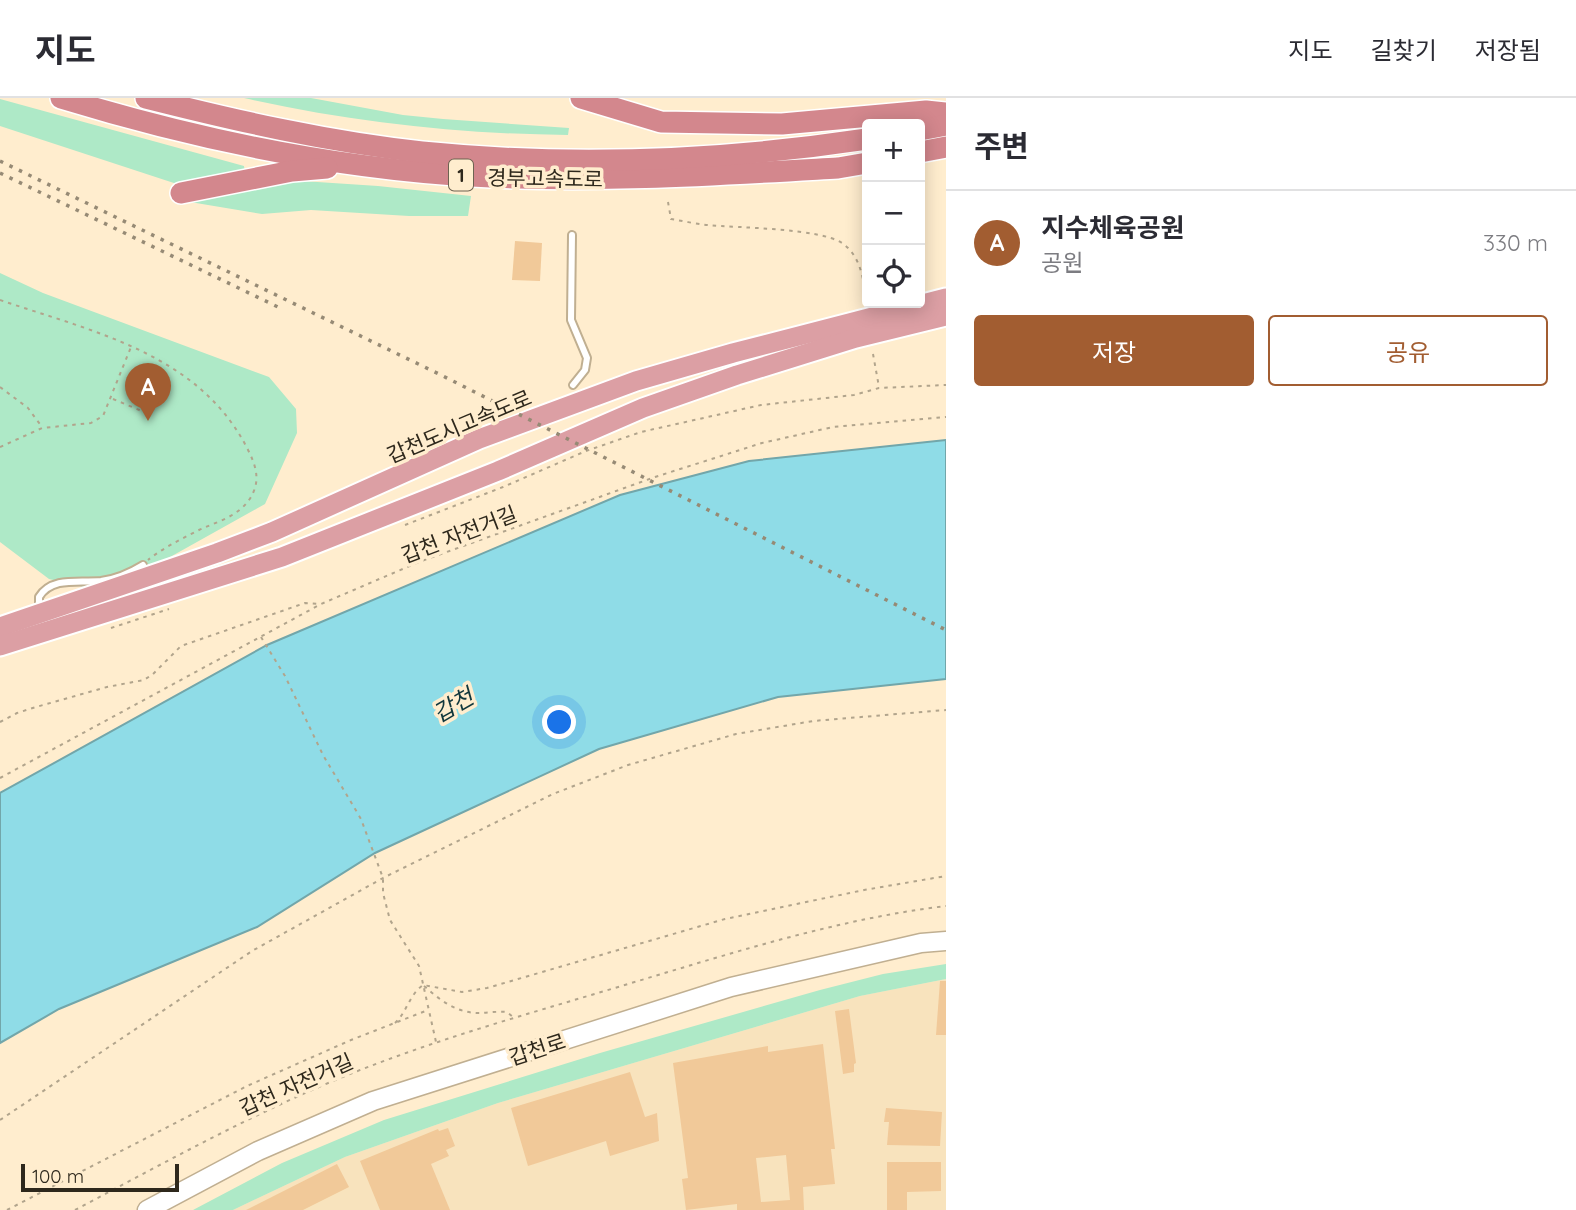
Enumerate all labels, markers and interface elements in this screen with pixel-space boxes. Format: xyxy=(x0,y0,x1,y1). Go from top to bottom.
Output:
text: 지도 xyxy=(35,29,96,70)
text: 지도 xyxy=(1288,35,1333,65)
text: 길찾기 xyxy=(1371,35,1437,65)
text: 저장됨 xyxy=(1475,35,1541,65)
map controls xyxy=(862,119,925,308)
button: + xyxy=(862,119,925,182)
text: 주변 xyxy=(974,127,1029,165)
road number: 1 xyxy=(449,159,473,190)
street label: 경부고속도로 xyxy=(487,164,603,192)
button: − xyxy=(862,182,925,245)
text: 지수체육공원 xyxy=(1041,211,1185,244)
text: A xyxy=(990,228,1004,257)
text: 330 m xyxy=(1483,228,1548,257)
button: locate xyxy=(862,245,925,308)
text: 공원 xyxy=(1041,248,1083,277)
button: 저장 xyxy=(974,315,1254,386)
button: 공유 xyxy=(1268,315,1548,386)
pin: A xyxy=(125,363,171,421)
street label: 갑천도시고속도로 xyxy=(383,384,535,468)
street label: 갑천 자전거길 xyxy=(398,500,520,568)
water label: 갑천 xyxy=(427,680,481,728)
your location xyxy=(542,705,576,739)
street label: 갑천로 xyxy=(505,1028,569,1070)
street label: 갑천 자전거길 xyxy=(235,1047,357,1121)
scale bar xyxy=(21,1161,178,1193)
text: 100 m xyxy=(32,1164,84,1188)

